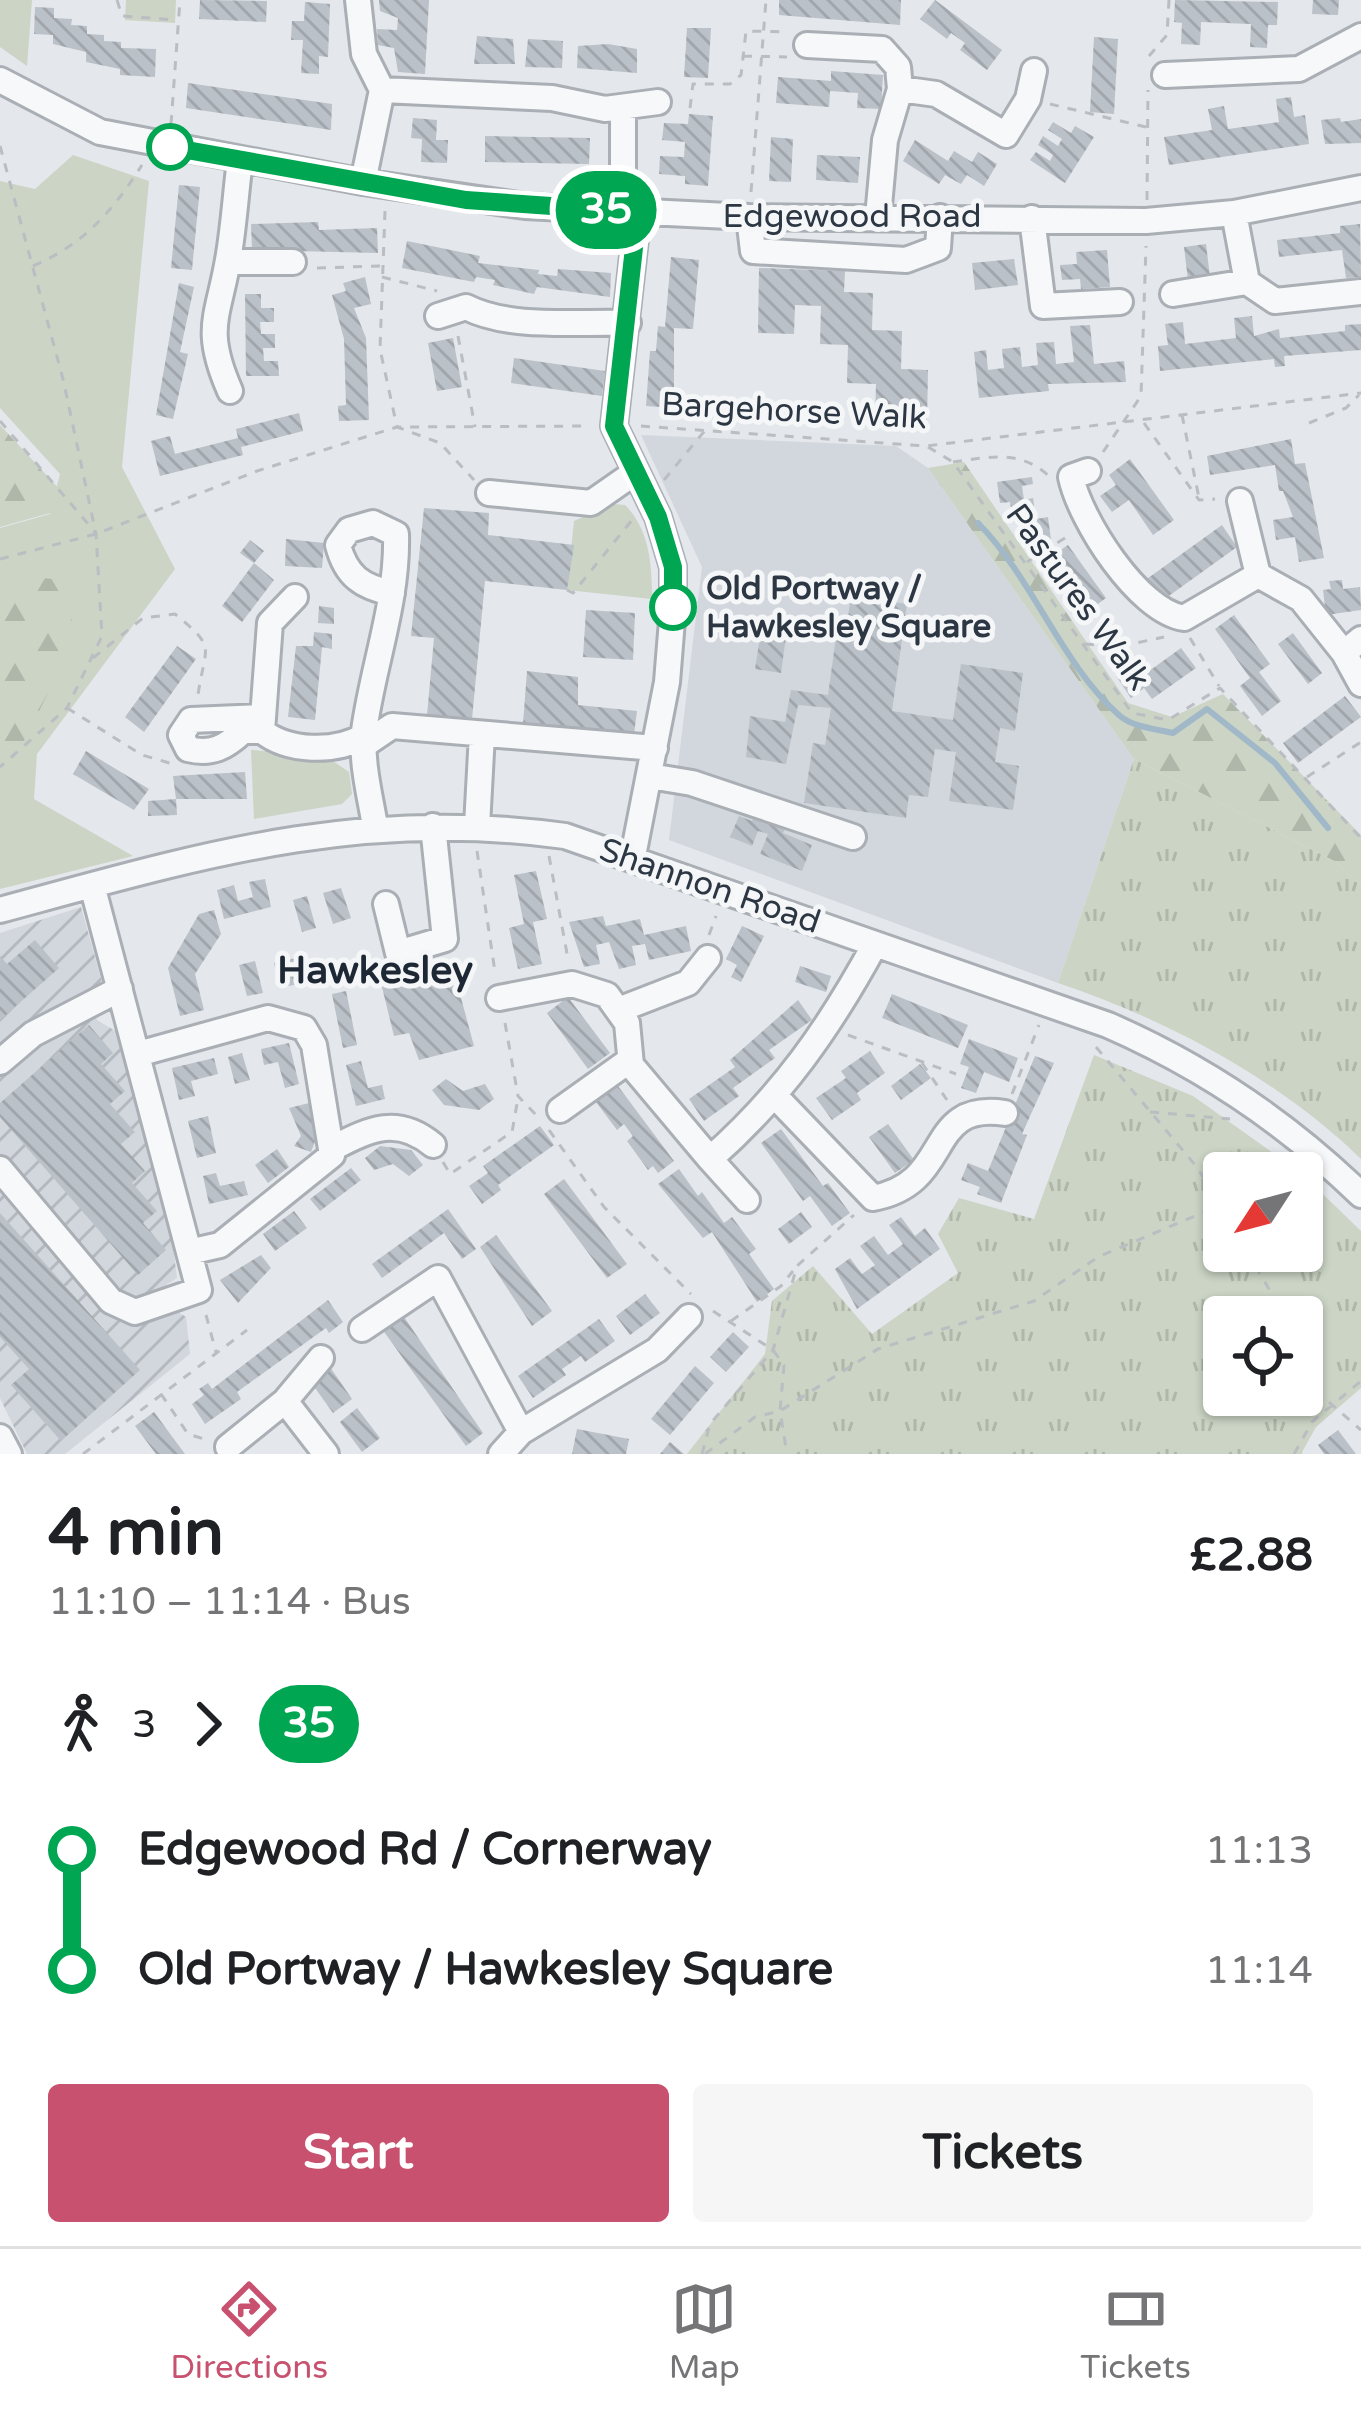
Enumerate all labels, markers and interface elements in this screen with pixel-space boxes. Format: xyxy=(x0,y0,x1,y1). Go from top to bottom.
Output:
unlabelled marker xyxy=(148,125,192,169)
line badge: 35 xyxy=(552,171,660,249)
text: 35 xyxy=(580,184,632,235)
street label: Edgewood Road xyxy=(722,197,982,236)
street label: Bargehorse Walk xyxy=(660,385,928,437)
street label: Pastures Walk xyxy=(997,496,1159,698)
place label: Old Portway / Hawkesley Square xyxy=(706,569,991,646)
marker: Old Portway / Hawkesley Square xyxy=(651,585,695,629)
street label: Shannon Road xyxy=(595,830,825,942)
district label: Hawkesley xyxy=(277,947,473,994)
north arrow xyxy=(1203,1152,1323,1272)
map controls xyxy=(1203,1152,1323,1416)
button: locate xyxy=(1203,1296,1323,1416)
text: 4 min xyxy=(48,1493,224,1573)
text: £2.88 xyxy=(1190,1529,1313,1583)
text: 11:10 – 11:14 · Bus xyxy=(48,1578,411,1625)
icon: walk xyxy=(48,1691,114,1757)
icon: forward xyxy=(175,1691,241,1757)
text: 35 xyxy=(283,1698,335,1749)
text: 3 xyxy=(132,1701,157,1748)
text: Edgewood Rd / Cornerway xyxy=(138,1823,712,1877)
text: 11:13 xyxy=(1205,1827,1313,1874)
text: Old Portway / Hawkesley Square xyxy=(138,1943,833,1997)
text: 11:14 xyxy=(1205,1947,1313,1994)
button: Start xyxy=(48,2084,669,2222)
button: Tickets xyxy=(693,2084,1313,2222)
tab: Directions xyxy=(170,2276,328,2387)
tab: Map xyxy=(669,2276,740,2387)
tab: Tickets xyxy=(1080,2276,1191,2387)

